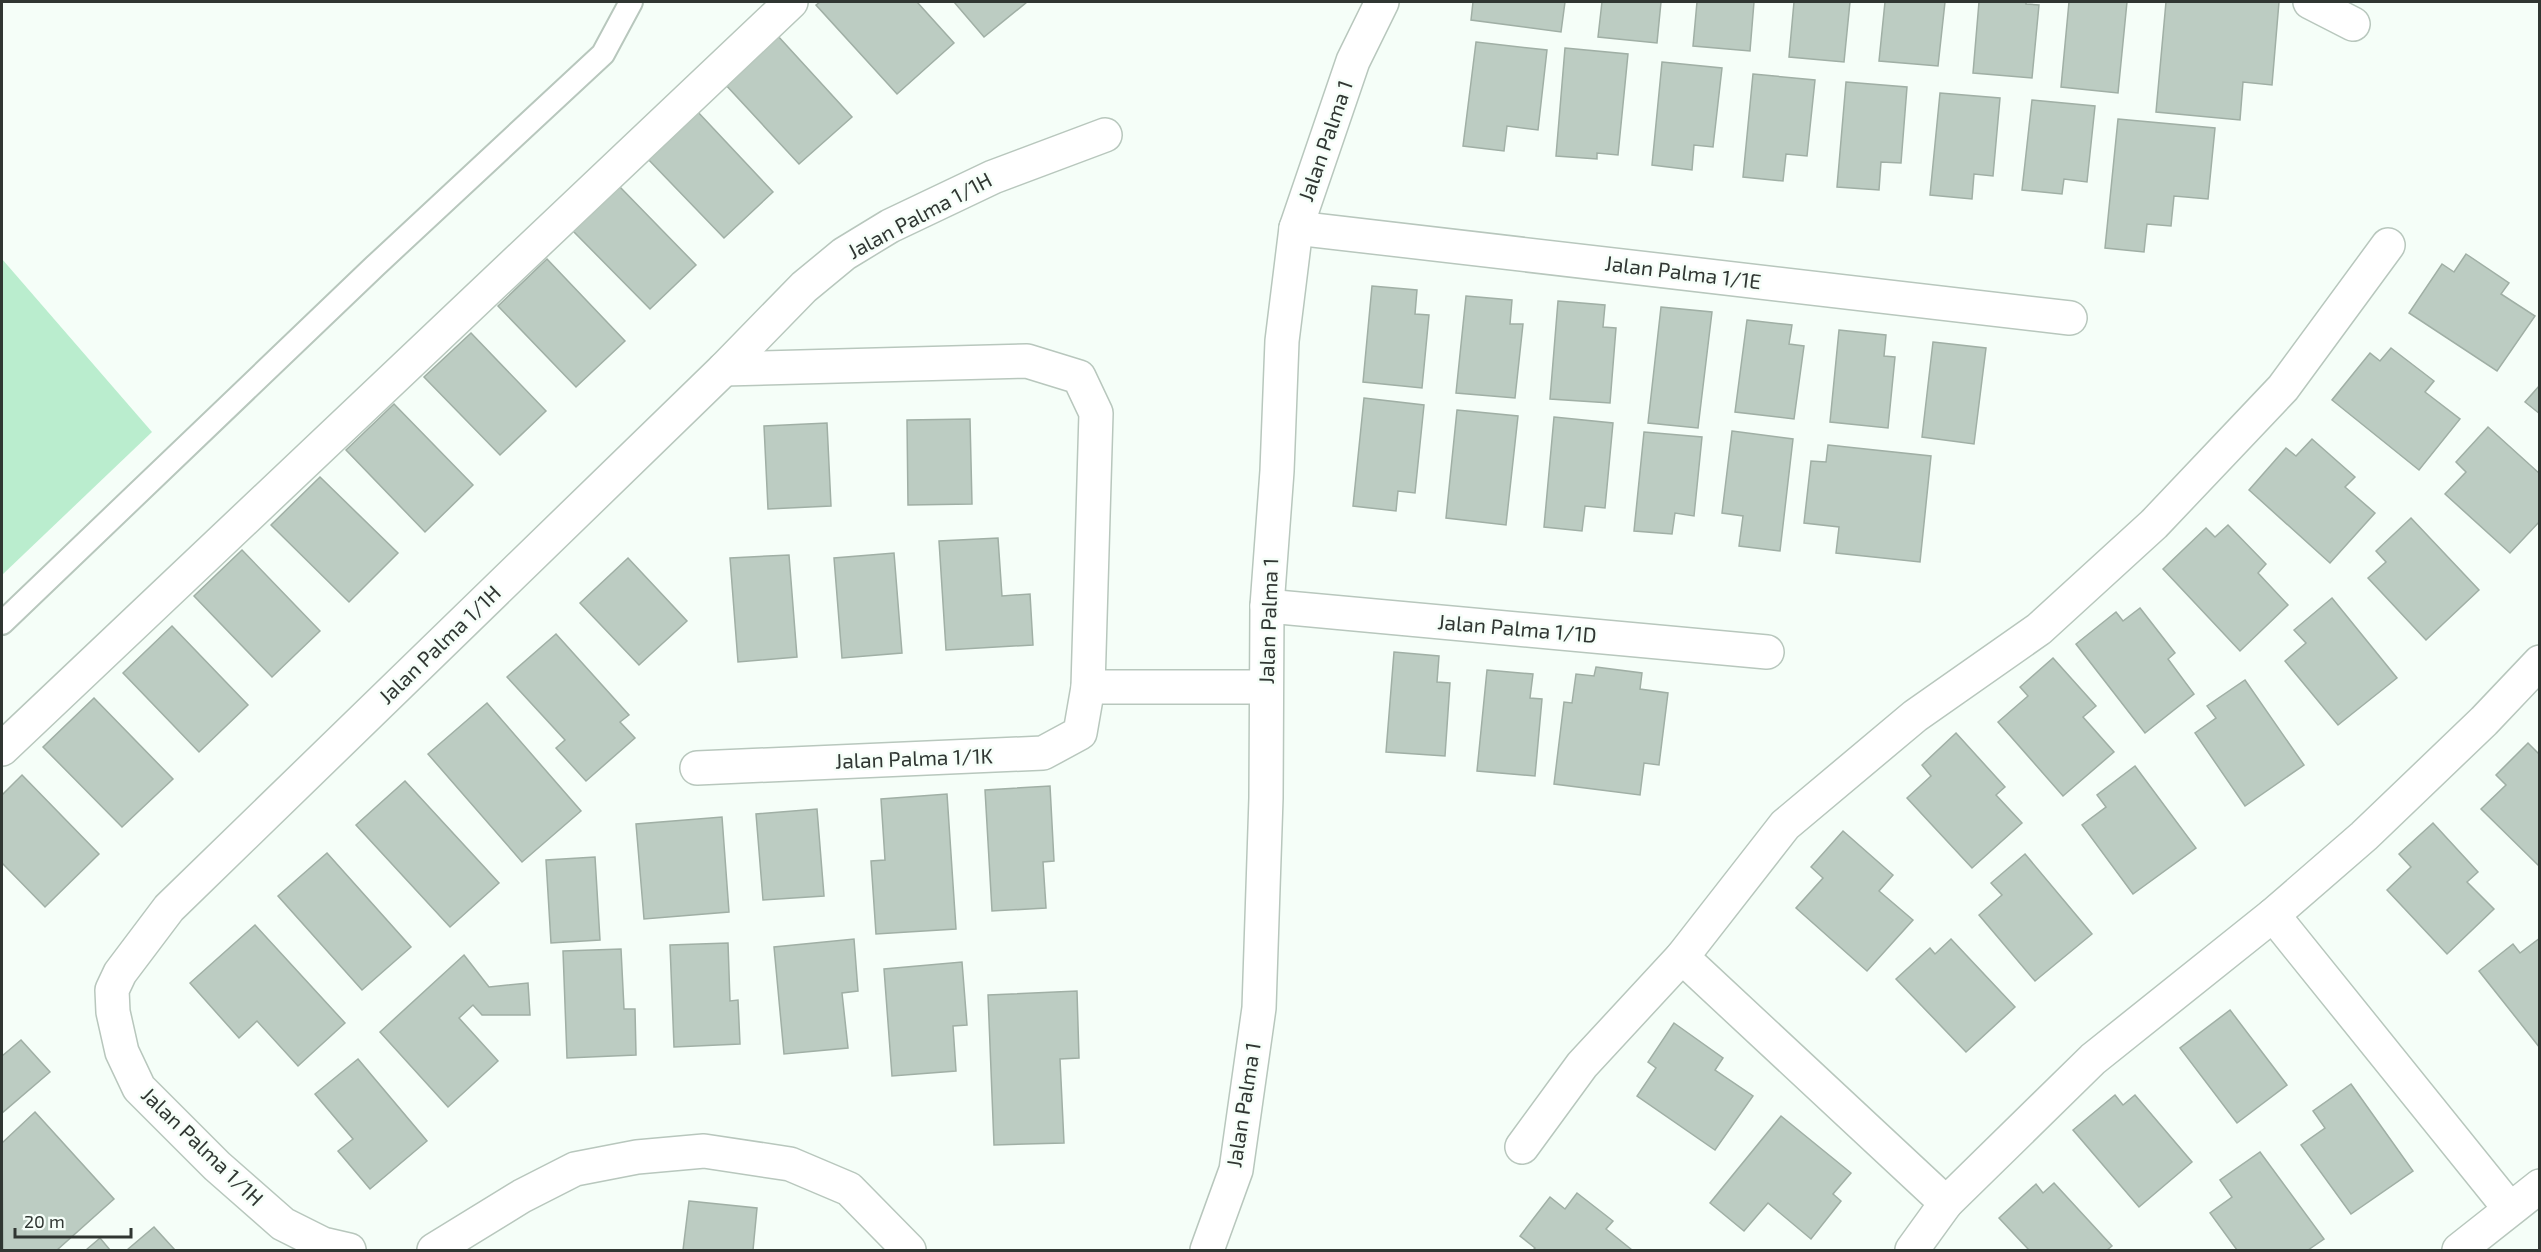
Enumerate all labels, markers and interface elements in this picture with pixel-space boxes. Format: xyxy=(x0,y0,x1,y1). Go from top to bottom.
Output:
street label: Jalan Palma 1 xyxy=(1292,77,1357,204)
street label: Jalan Palma 1/1H xyxy=(843,166,996,263)
street label: Jalan Palma 1/1E xyxy=(1604,250,1763,294)
street label: Jalan Palma 1 xyxy=(1253,557,1282,685)
street label: Jalan Palma 1/1H xyxy=(373,579,505,708)
street label: Jalan Palma 1/1D xyxy=(1437,608,1598,647)
street label: Jalan Palma 1/1K xyxy=(835,742,994,773)
street label: Jalan Palma 1 xyxy=(1220,1040,1265,1169)
street label: Jalan Palma 1/1H xyxy=(137,1081,269,1210)
scale bar xyxy=(15,1201,130,1239)
text: 20 m xyxy=(24,1210,65,1232)

